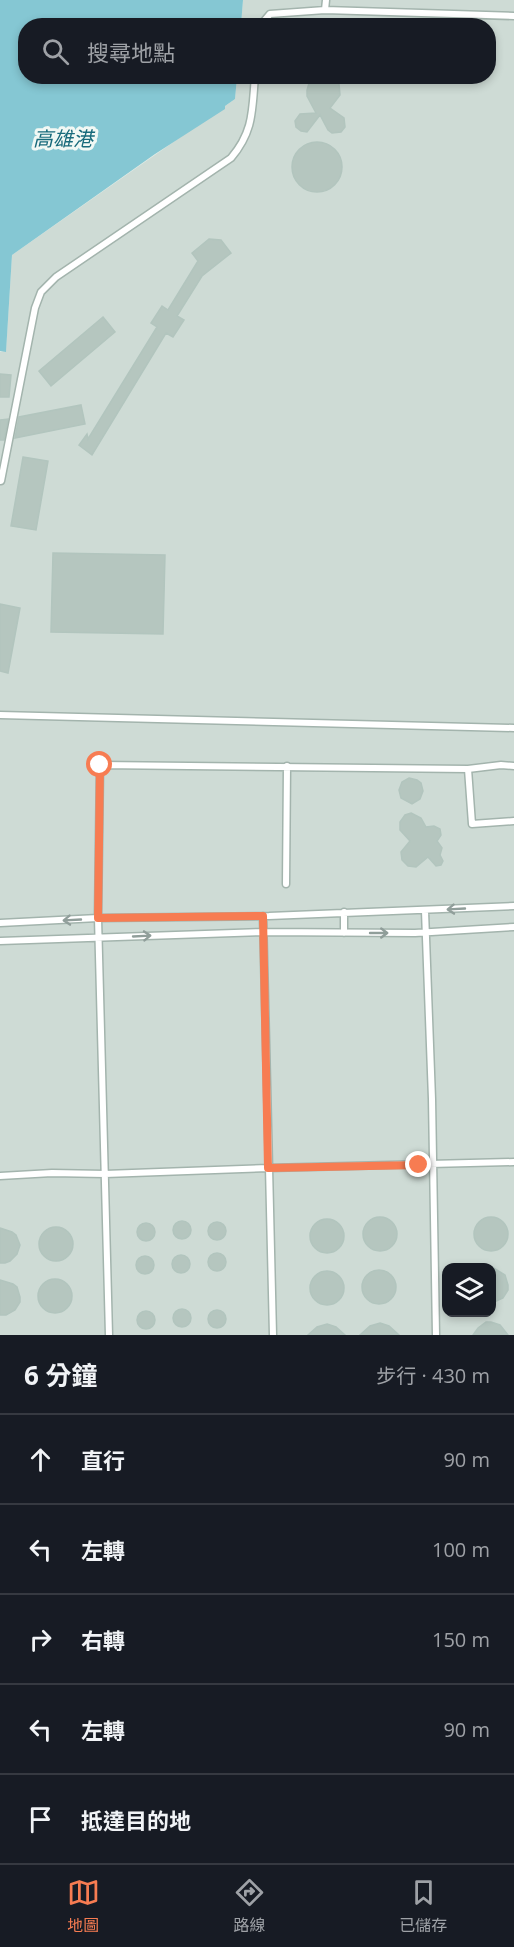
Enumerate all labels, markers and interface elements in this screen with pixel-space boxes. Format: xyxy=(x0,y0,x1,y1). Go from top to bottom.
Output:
search box xyxy=(18,18,496,84)
icon: search xyxy=(39,35,72,68)
text: 搜尋地點 xyxy=(87,37,175,67)
water label: 高雄港 xyxy=(33,125,96,152)
route start xyxy=(86,751,112,777)
one-way arrow xyxy=(446,903,466,914)
one-way arrow xyxy=(62,914,82,925)
one-way arrow xyxy=(369,927,389,939)
one-way arrow xyxy=(132,931,152,942)
route end xyxy=(405,1151,431,1177)
map controls xyxy=(442,1263,496,1317)
button: layers xyxy=(442,1263,496,1317)
text: 6 分鐘 xyxy=(24,1357,98,1393)
text: 步行 · 430 m xyxy=(376,1362,490,1389)
icon: ahead xyxy=(24,1443,57,1476)
text: 直行 xyxy=(81,1445,125,1475)
text: 90 m xyxy=(443,1446,490,1473)
icon: left xyxy=(24,1533,57,1566)
text: 左轉 xyxy=(81,1535,125,1565)
text: 100 m xyxy=(432,1536,490,1563)
icon: right xyxy=(24,1623,57,1656)
text: 右轉 xyxy=(81,1625,125,1655)
text: 150 m xyxy=(432,1626,490,1653)
icon: left xyxy=(24,1713,57,1746)
text: 左轉 xyxy=(81,1715,125,1745)
text: 90 m xyxy=(443,1716,490,1743)
icon: arrive xyxy=(24,1803,57,1836)
text: 抵達目的地 xyxy=(81,1805,191,1835)
tab: 地圖 xyxy=(67,1876,100,1936)
tab: 路線 xyxy=(233,1876,266,1936)
tab: 已儲存 xyxy=(399,1876,447,1936)

